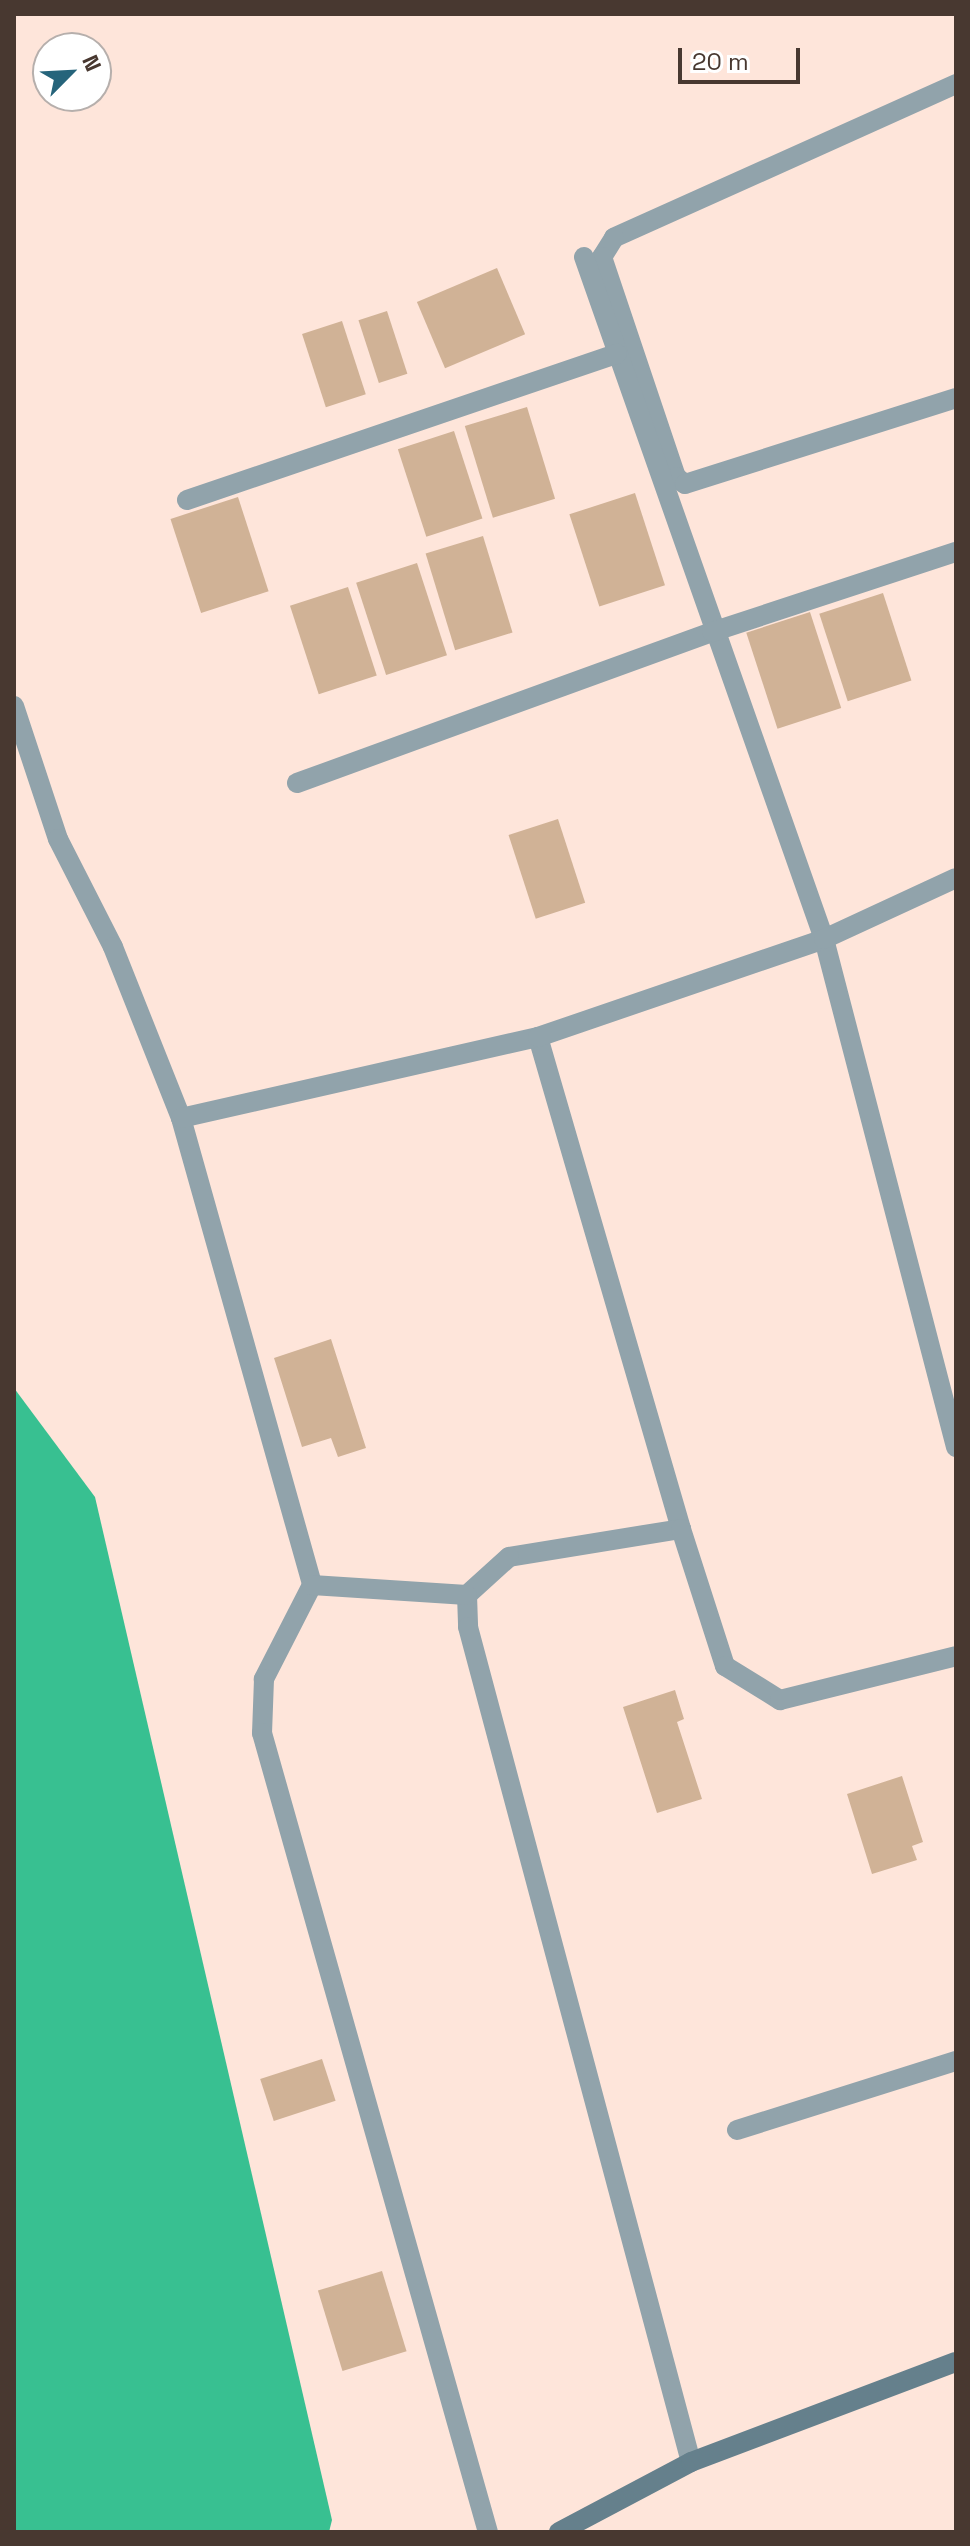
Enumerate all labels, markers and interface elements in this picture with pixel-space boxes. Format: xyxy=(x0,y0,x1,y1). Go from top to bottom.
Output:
north arrow xyxy=(32,32,112,112)
scale bar xyxy=(682,32,804,82)
text: 20 m xyxy=(692,46,749,77)
text: N xyxy=(76,51,108,75)

